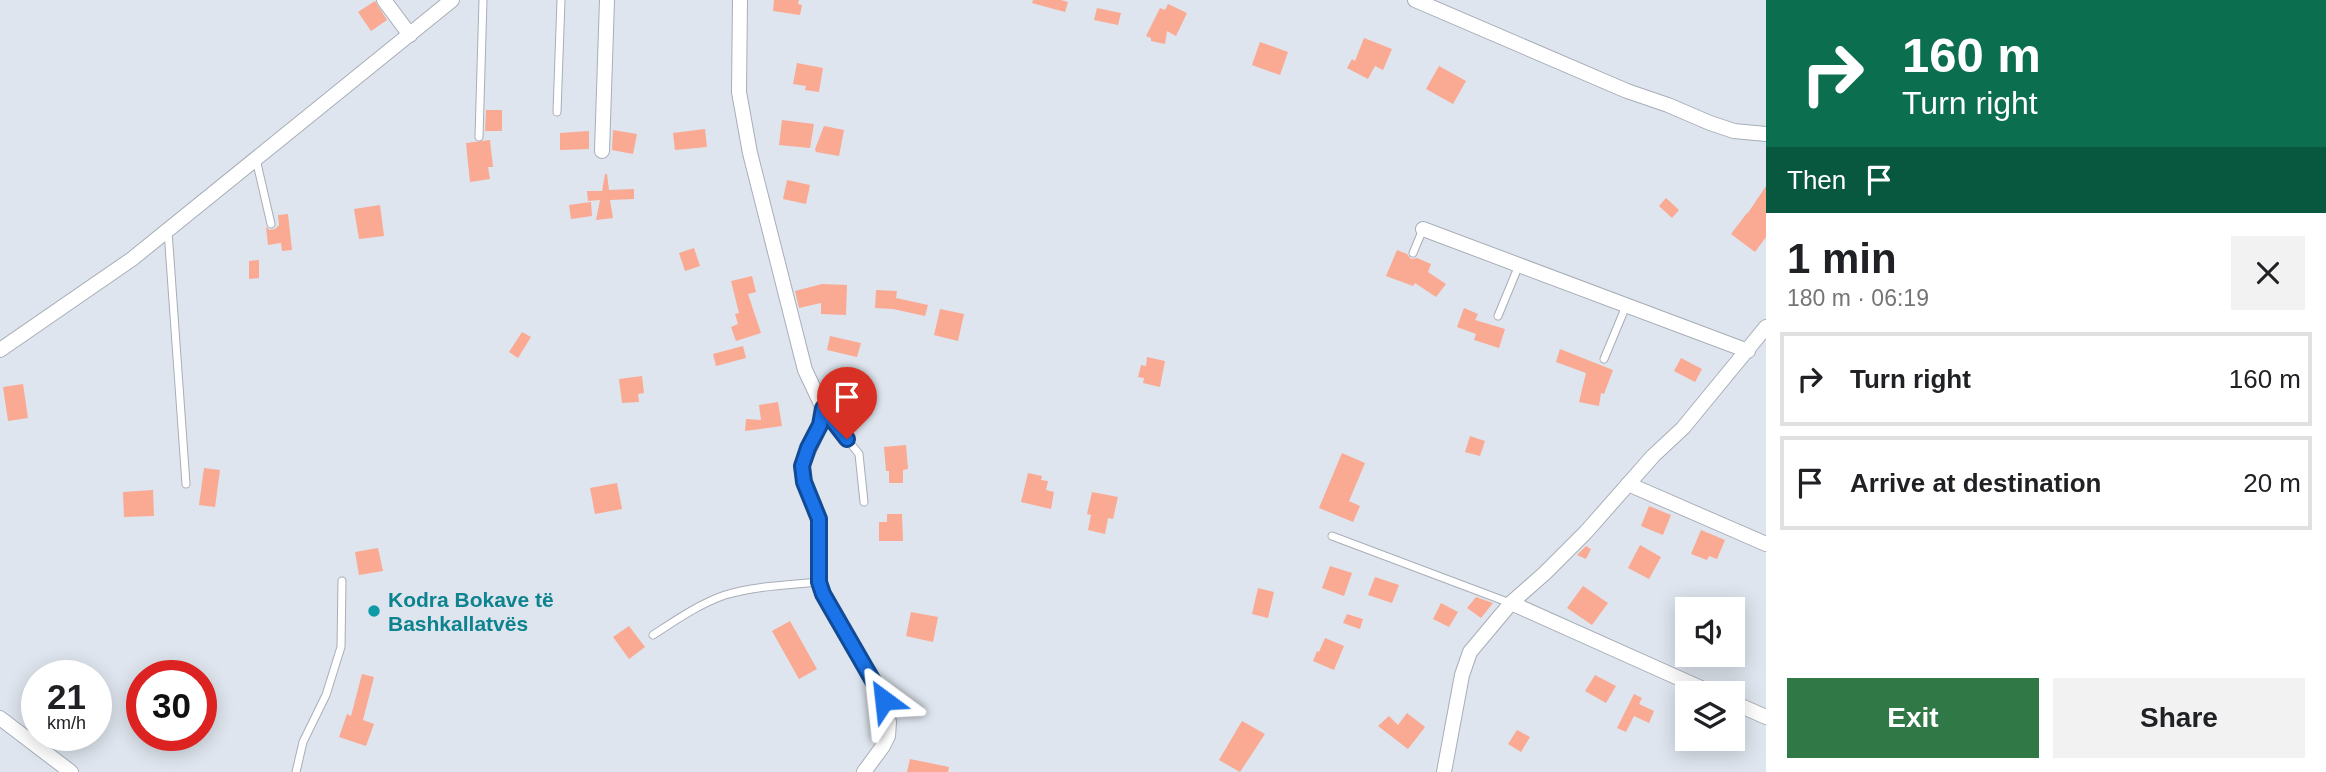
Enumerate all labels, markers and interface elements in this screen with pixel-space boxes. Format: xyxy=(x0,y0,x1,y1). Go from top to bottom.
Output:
icon: right xyxy=(1787,28,1878,119)
text: 160 m xyxy=(1902,28,2041,82)
text: Turn right xyxy=(1902,85,2038,121)
icon: arrive xyxy=(1860,161,1898,199)
text: Then xyxy=(1787,165,1846,195)
text: 1 min xyxy=(1787,235,1897,282)
button: close xyxy=(2231,236,2305,310)
text: 180 m · 06:19 xyxy=(1787,285,1929,311)
icon: right xyxy=(1791,360,1829,398)
text: Turn right xyxy=(1850,364,1971,394)
text: 160 m xyxy=(2229,364,2301,394)
pin xyxy=(817,367,877,439)
icon: arrive xyxy=(828,378,866,416)
icon: arrive xyxy=(1791,464,1829,502)
text: Arrive at destination xyxy=(1850,468,2101,498)
text: 20 m xyxy=(2243,468,2301,498)
place label: Kodra Bokave të Bashkallatvës xyxy=(388,588,554,635)
map controls xyxy=(1675,597,1745,751)
button: sound xyxy=(1675,597,1745,667)
marker: Kodra Bokave të Bashkallatvës xyxy=(366,603,382,619)
speed limit sign: 30 xyxy=(126,660,217,751)
position arrow xyxy=(847,663,921,737)
text: 21 xyxy=(47,677,86,716)
button: Exit xyxy=(1787,678,2039,758)
button: Share xyxy=(2053,678,2305,758)
button: layers xyxy=(1675,681,1745,751)
text: km/h xyxy=(47,713,86,733)

